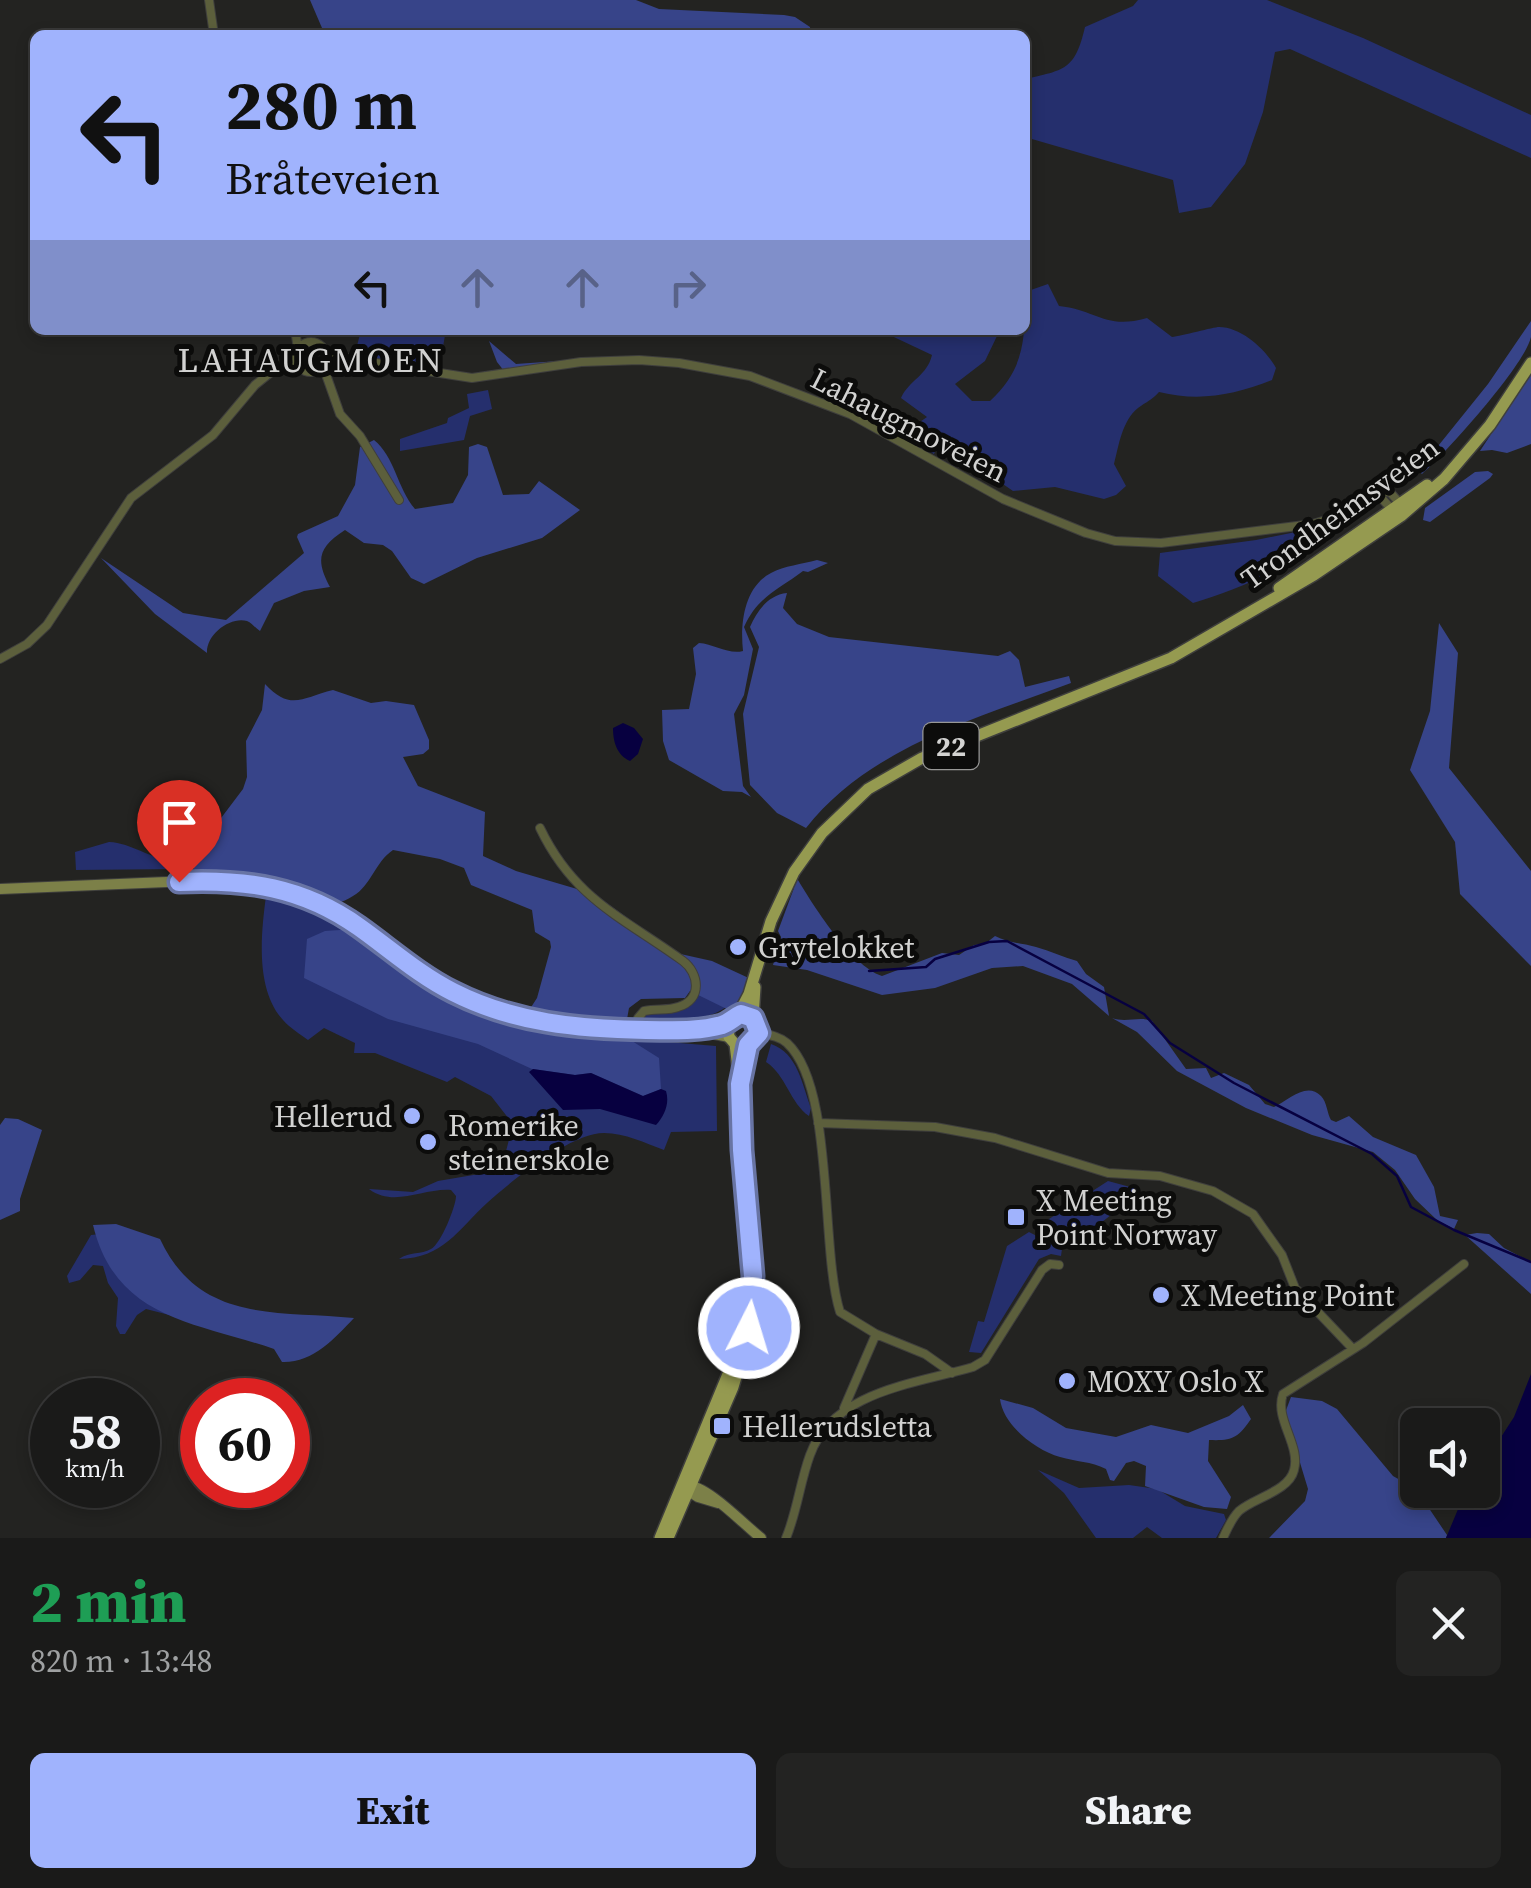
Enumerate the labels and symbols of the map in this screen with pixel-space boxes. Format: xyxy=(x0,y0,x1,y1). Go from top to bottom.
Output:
district label: LAHAUGMOEN xyxy=(178,336,444,384)
street label: Lahaugmoveien xyxy=(804,358,1014,492)
street label: Trondheimsveien xyxy=(1233,427,1447,599)
road number: 22 xyxy=(924,723,978,769)
pin xyxy=(137,780,222,883)
place label: Grytelokket xyxy=(758,927,914,968)
marker: Grytelokket xyxy=(727,936,749,958)
place label: Hellerud xyxy=(274,1096,392,1137)
marker: Hellerud xyxy=(401,1105,423,1127)
place label: Romerike steinerskole xyxy=(448,1105,610,1180)
marker: Romerike steinerskole xyxy=(417,1131,439,1153)
place label: X Meeting Point Norway xyxy=(1036,1180,1218,1255)
marker: X Meeting Point Norway xyxy=(1005,1206,1027,1228)
place label: X Meeting Point xyxy=(1181,1275,1394,1316)
position arrow xyxy=(697,1276,801,1380)
marker: X Meeting Point xyxy=(1150,1284,1172,1306)
place label: MOXY Oslo X xyxy=(1087,1361,1265,1402)
marker: MOXY Oslo X xyxy=(1056,1370,1078,1392)
speed limit sign: 60 xyxy=(180,1378,310,1508)
place label: Hellerudsletta xyxy=(742,1406,933,1447)
marker: Hellerudsletta xyxy=(711,1415,733,1437)

